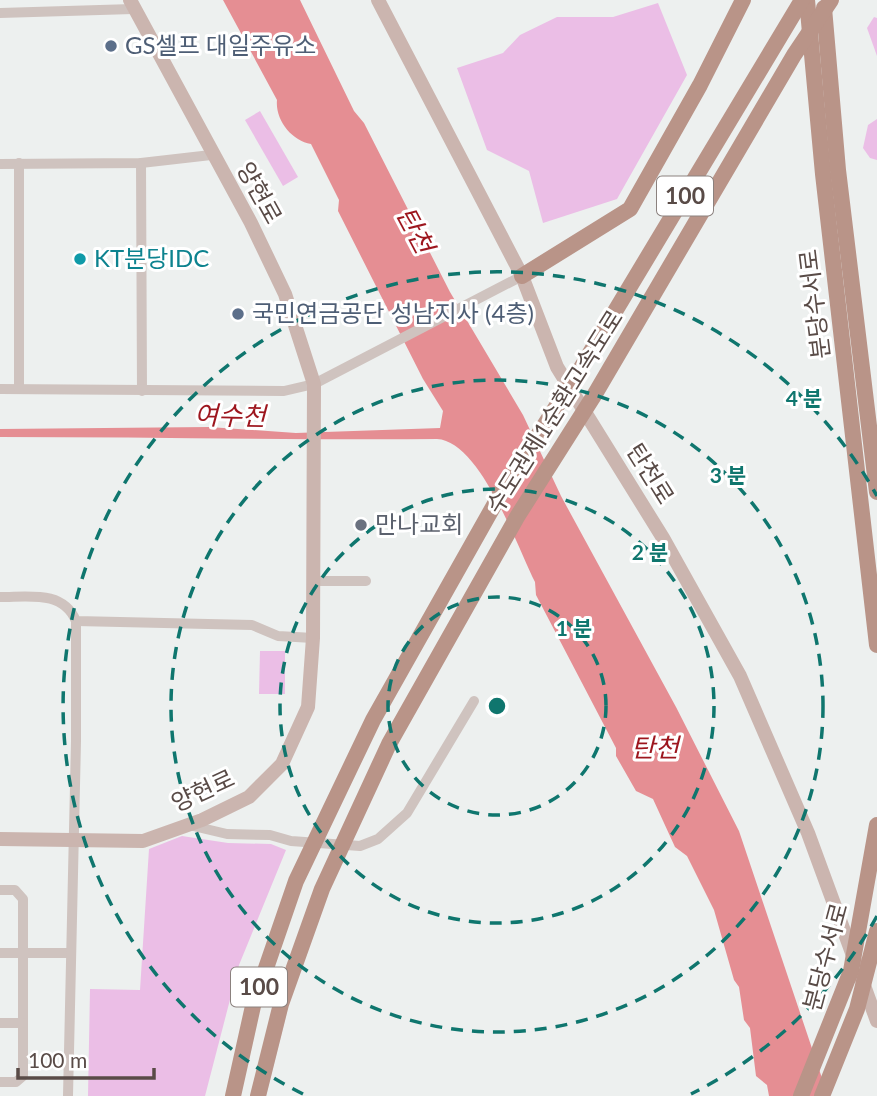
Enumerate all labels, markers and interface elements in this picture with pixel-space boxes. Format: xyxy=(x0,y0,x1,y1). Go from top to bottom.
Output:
place label: GS셀프 대일주유소 xyxy=(125,30,316,59)
marker: GS셀프 대일주유소 xyxy=(103,38,119,54)
street label: 양현로 xyxy=(232,156,289,228)
road number: 100 xyxy=(657,176,713,216)
water label: 탄천 xyxy=(391,201,443,261)
place label: KT분당IDC xyxy=(94,243,209,272)
street label: 분당수서로 xyxy=(792,248,835,361)
marker: KT분당IDC xyxy=(72,251,88,267)
place label: 국민연금공단 성남지사 (4층) xyxy=(252,298,534,327)
street label: 수도권제1순환고속도로 xyxy=(479,304,628,518)
marker: 국민연금공단 성남지사 (4층) xyxy=(230,306,246,322)
text: 4 분 xyxy=(786,385,822,410)
water label: 여수천 xyxy=(194,398,269,432)
street label: 탄천로 xyxy=(621,437,681,509)
text: 3 분 xyxy=(710,462,746,487)
place label: 만나교회 xyxy=(375,509,463,538)
marker: 만나교회 xyxy=(353,517,369,533)
text: 2 분 xyxy=(632,539,668,564)
text: 1 분 xyxy=(556,615,592,640)
centre of rings xyxy=(485,694,509,718)
water label: 탄천 xyxy=(631,731,682,763)
street label: 양현로 xyxy=(166,762,239,817)
street label: 분당수서로 xyxy=(796,900,853,1014)
road number: 100 xyxy=(231,968,287,1006)
scale bar xyxy=(18,1036,154,1080)
text: 100 m xyxy=(28,1047,87,1072)

